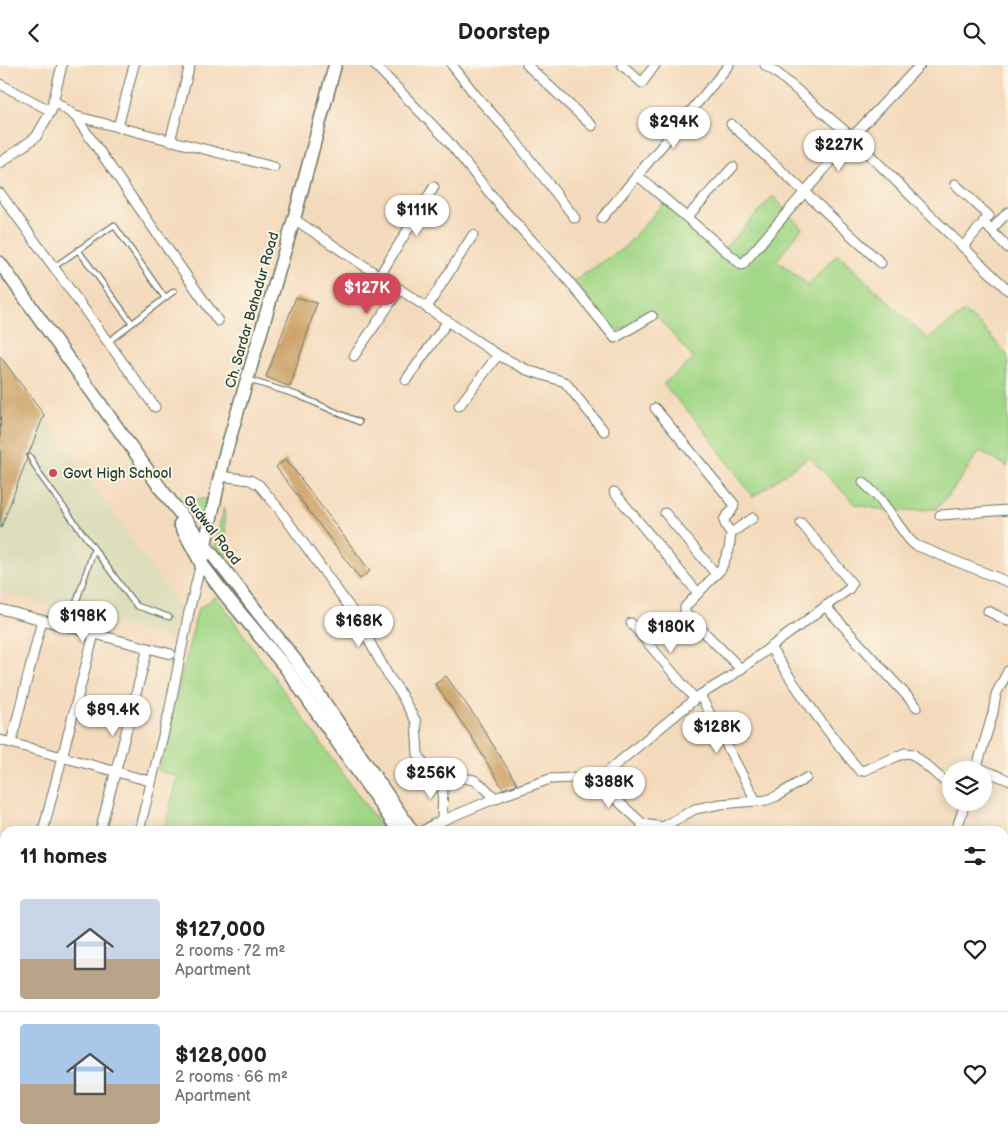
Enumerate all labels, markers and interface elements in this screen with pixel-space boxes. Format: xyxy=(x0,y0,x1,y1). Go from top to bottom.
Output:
icon: back xyxy=(20,19,48,47)
text: Doorstep xyxy=(458,19,550,46)
icon: search xyxy=(960,19,988,47)
pin: $294K xyxy=(639,107,709,149)
text: $294K xyxy=(649,113,699,132)
pin: $227K xyxy=(804,129,874,172)
text: $227K xyxy=(814,136,864,155)
pin: $111K xyxy=(382,195,452,237)
text: $111K xyxy=(396,201,438,220)
street label: Ch. Sardar Bahadur Road xyxy=(222,230,282,390)
pin: $127K xyxy=(332,273,402,315)
text: $127K xyxy=(344,279,390,298)
place label: Govt High School xyxy=(63,465,172,482)
marker: Govt High School xyxy=(47,467,59,479)
street label: Gudwal Road xyxy=(180,492,244,568)
pin: $198K xyxy=(48,601,118,643)
pin: $168K xyxy=(324,605,394,648)
text: $198K xyxy=(59,607,107,626)
pin: $180K xyxy=(636,611,706,654)
text: $168K xyxy=(335,612,383,631)
text: $180K xyxy=(647,618,695,637)
pin: $89.4K xyxy=(72,695,154,737)
text: $89.4K xyxy=(86,701,140,720)
pin: $128K xyxy=(682,711,752,754)
text: $128K xyxy=(693,718,741,737)
pin: $256K xyxy=(396,757,466,800)
map controls xyxy=(942,761,992,811)
button: layers xyxy=(942,761,992,811)
text: $256K xyxy=(406,764,456,783)
pin: $388K xyxy=(574,767,644,809)
text: $388K xyxy=(584,773,634,792)
icon: filters xyxy=(961,842,989,870)
text: 11 homes xyxy=(20,844,107,869)
text: $127,000 xyxy=(175,917,265,942)
icon: home xyxy=(60,919,120,979)
icon: heart xyxy=(961,935,989,963)
text: 2 rooms · 72 m² xyxy=(175,942,285,961)
text: Apartment xyxy=(175,961,251,980)
text: $128,000 xyxy=(175,1043,267,1068)
icon: home xyxy=(60,1044,120,1104)
icon: heart xyxy=(961,1060,989,1088)
text: 2 rooms · 66 m² xyxy=(175,1068,288,1087)
text: Apartment xyxy=(175,1087,251,1106)

